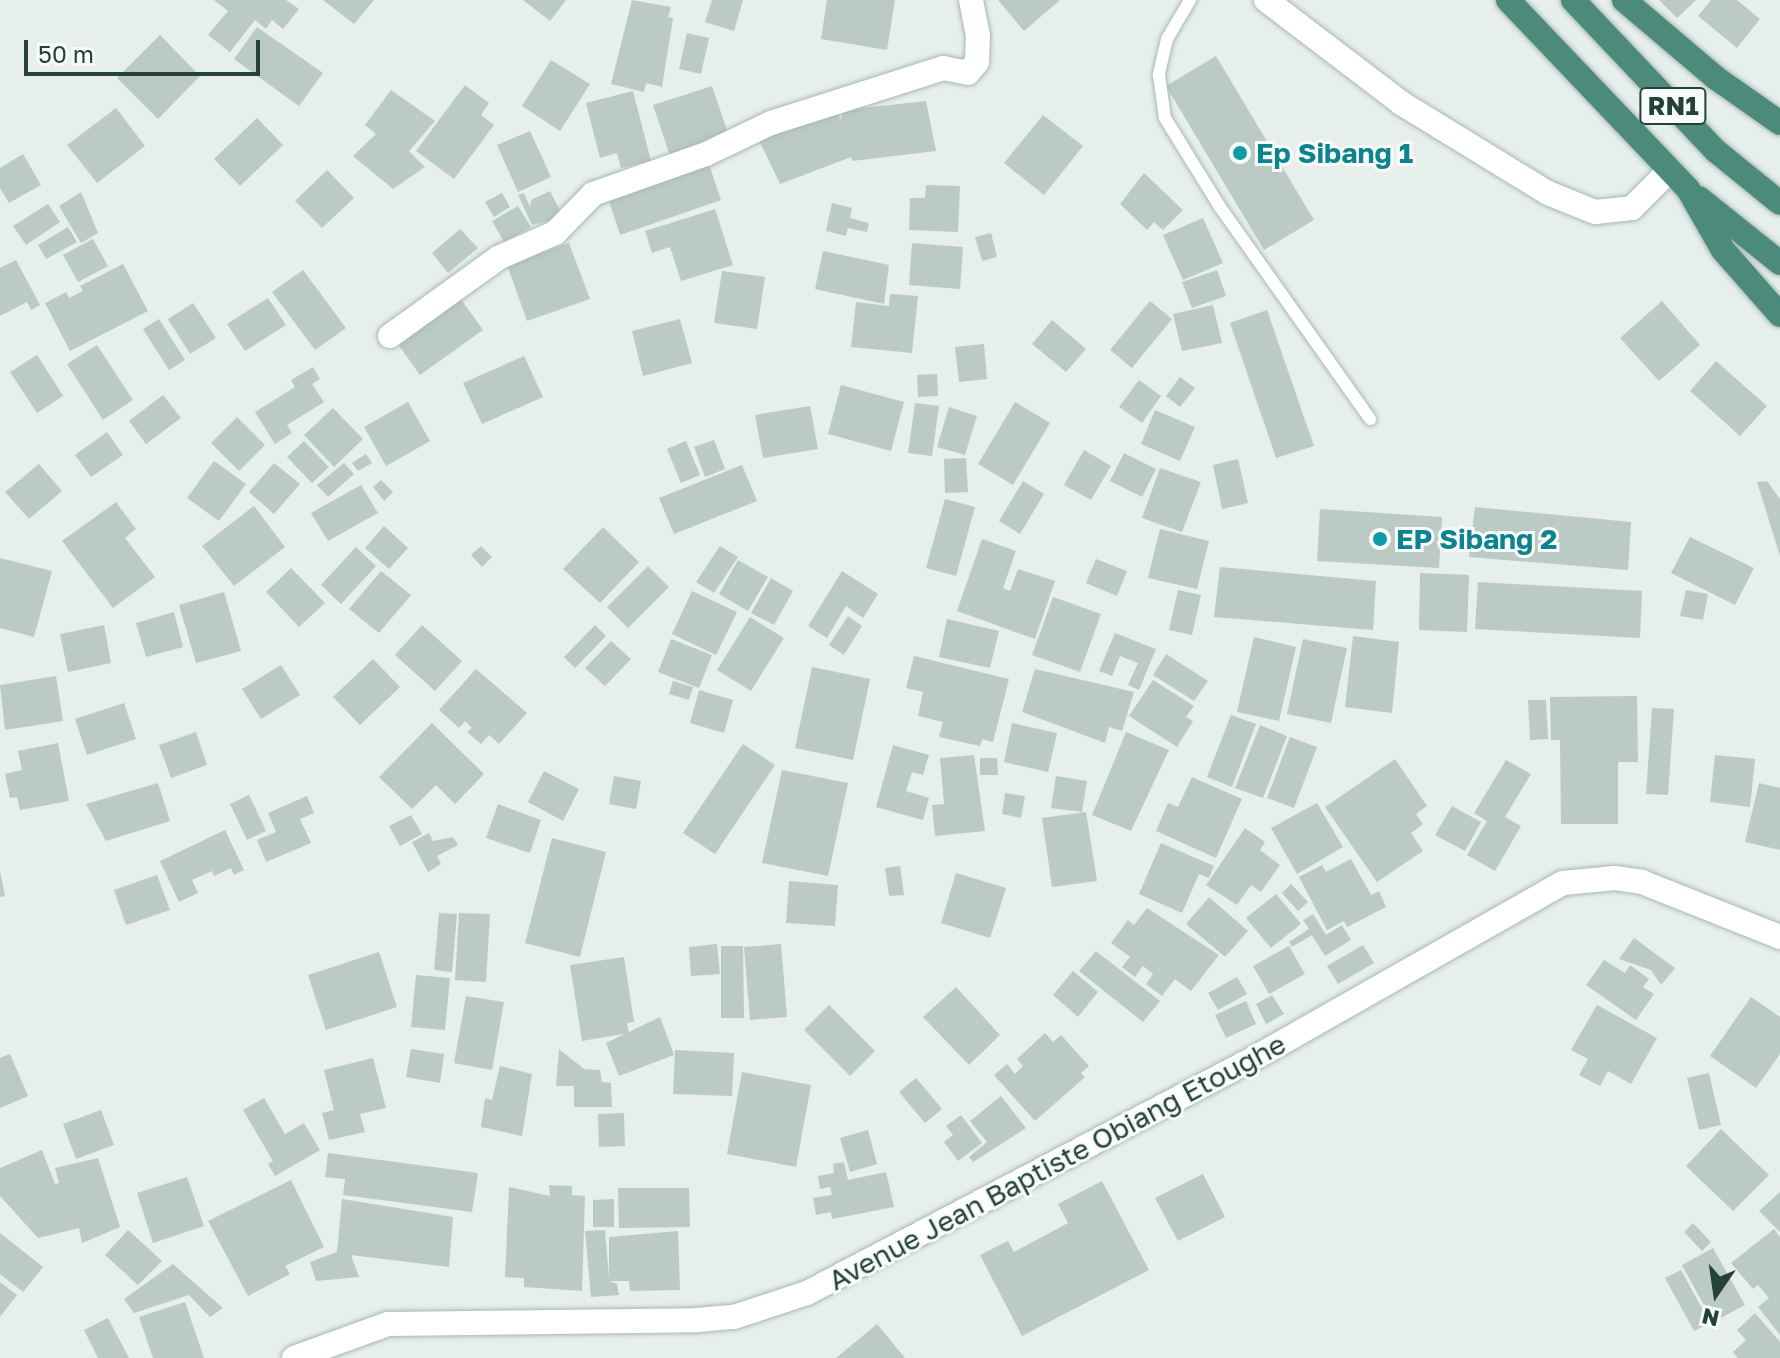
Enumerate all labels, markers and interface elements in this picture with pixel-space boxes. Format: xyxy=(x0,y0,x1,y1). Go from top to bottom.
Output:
scale bar xyxy=(28,24,264,74)
text: 50 m xyxy=(38,39,94,68)
road number: RN1 xyxy=(1639,84,1707,128)
place label: Ep Sibang 1 xyxy=(1256,136,1413,170)
marker: Ep Sibang 1 xyxy=(1231,144,1249,162)
place label: EP Sibang 2 xyxy=(1396,522,1557,556)
marker: EP Sibang 2 xyxy=(1371,530,1389,548)
street label: Avenue Jean Baptiste Obiang Etoughe xyxy=(823,1027,1291,1297)
north arrow xyxy=(1676,1254,1756,1334)
text: N xyxy=(1699,1303,1722,1333)

